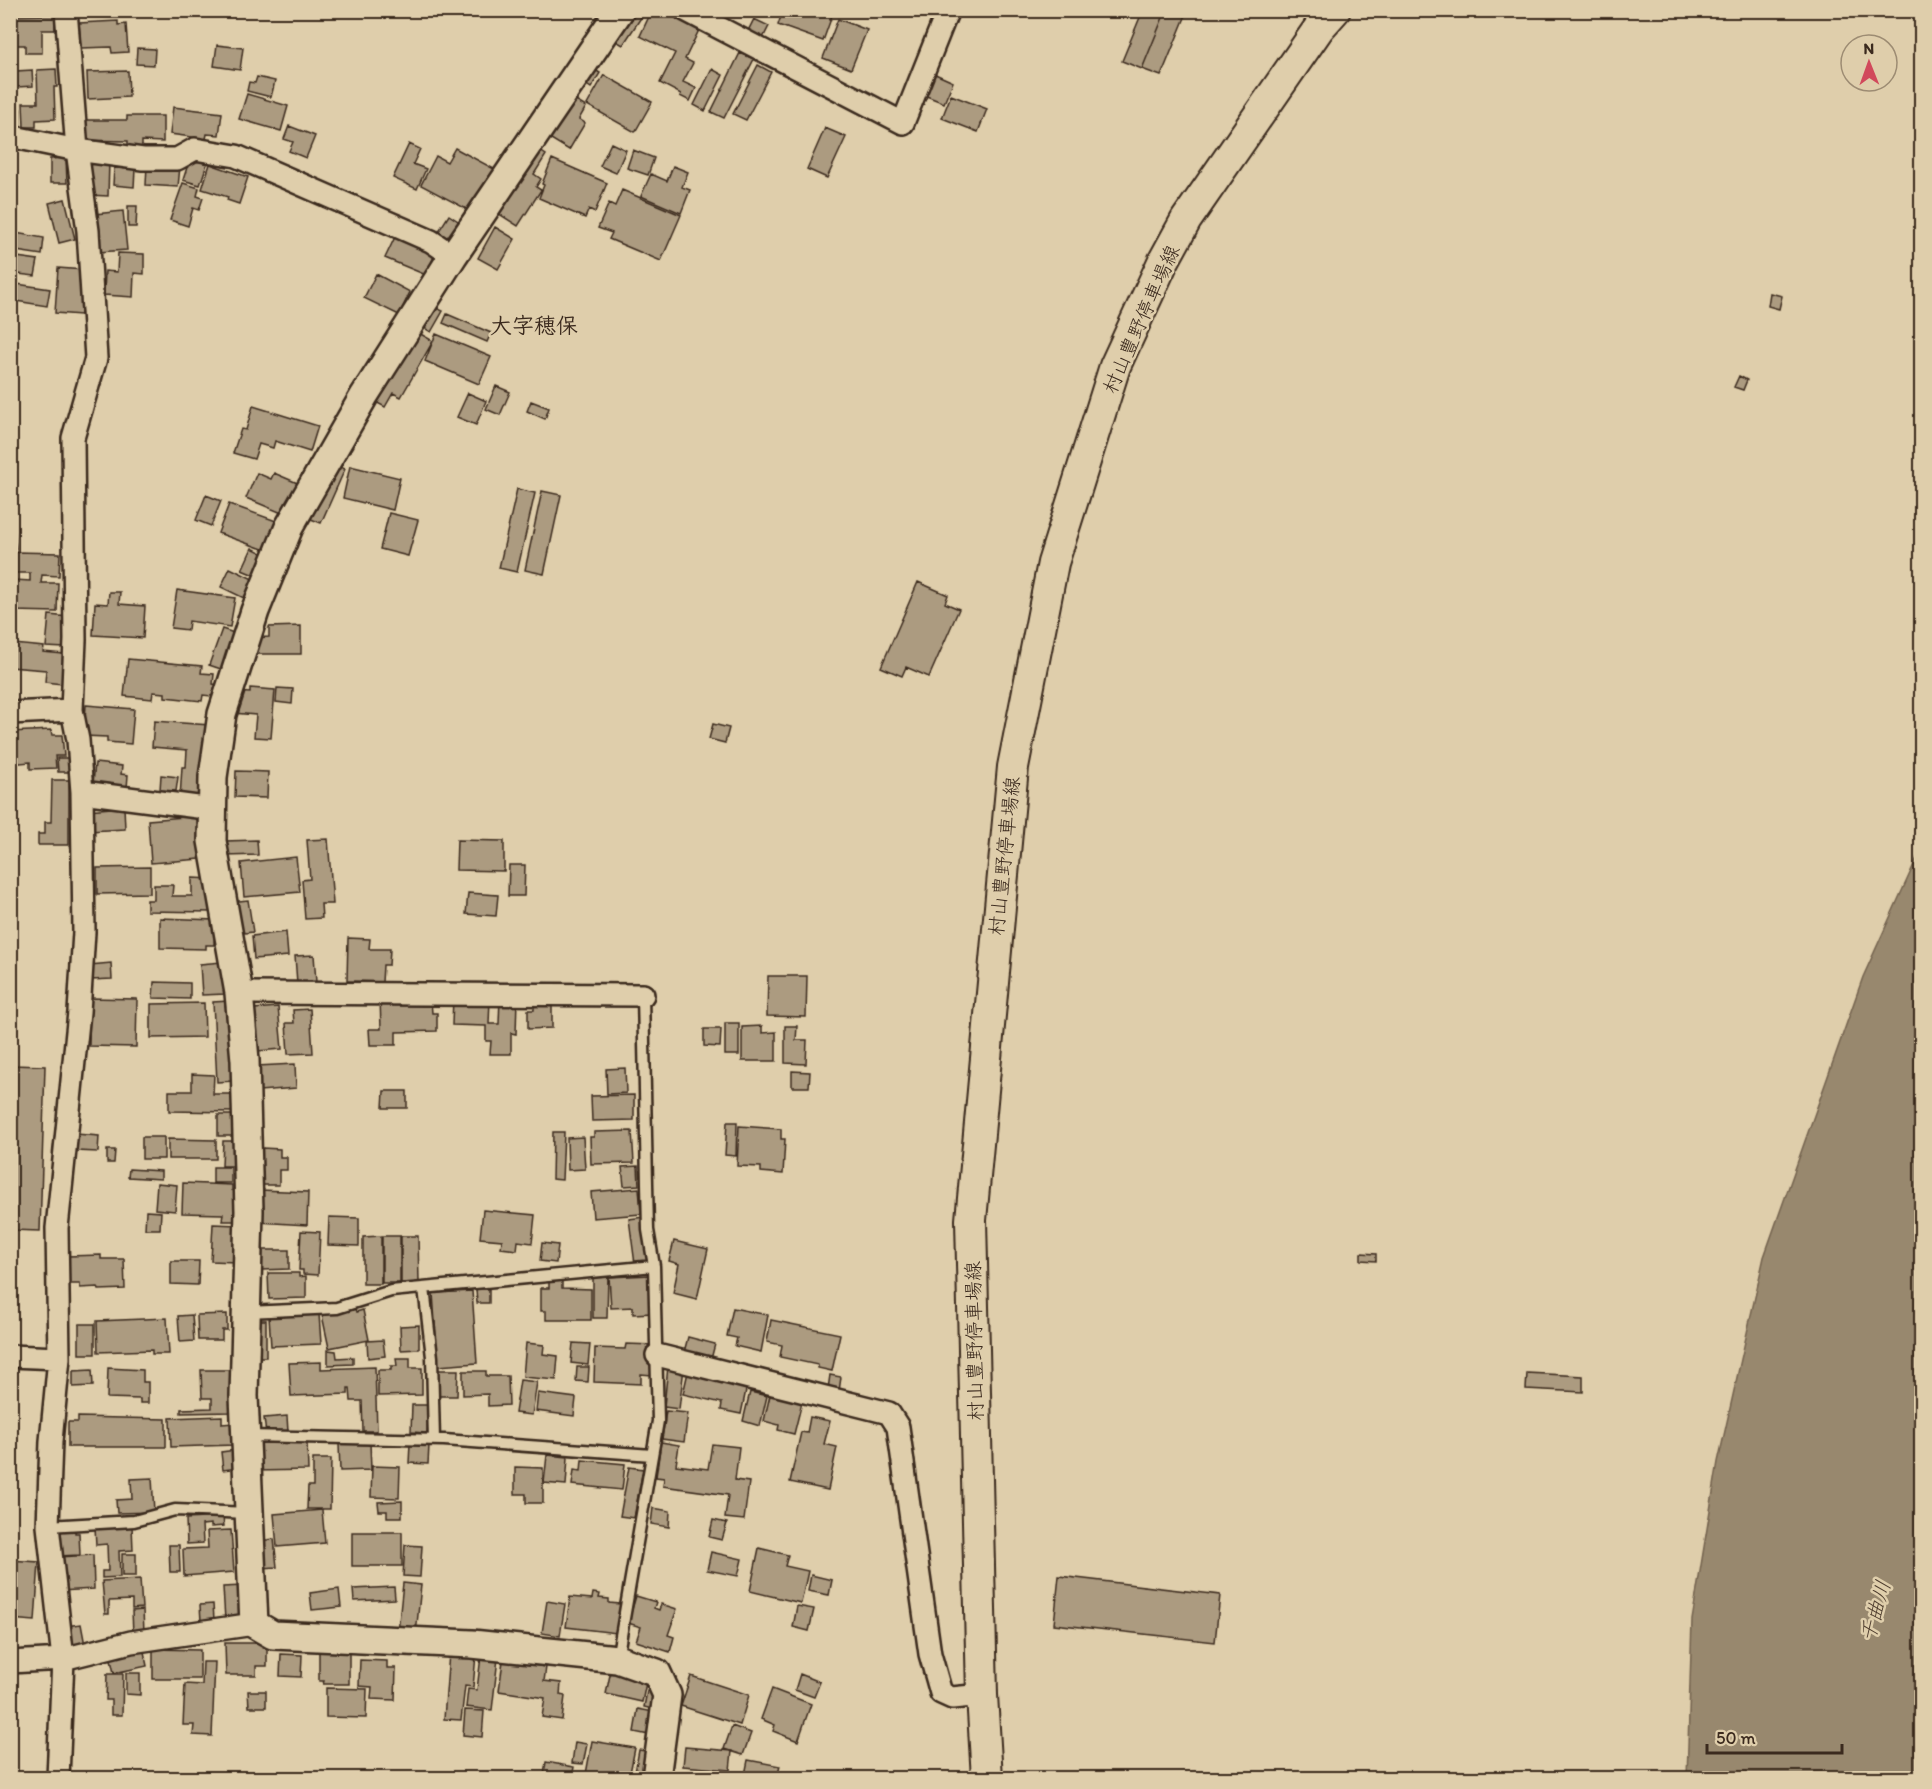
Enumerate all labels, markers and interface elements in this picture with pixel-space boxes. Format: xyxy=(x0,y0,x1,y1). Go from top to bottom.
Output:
north arrow xyxy=(1839,33,1899,93)
text: N xyxy=(1863,39,1874,58)
street label: 村山豊野停車場線 xyxy=(1097,241,1185,397)
district label: 大字穂保 xyxy=(490,312,578,339)
street label: 村山豊野停車場線 xyxy=(984,775,1024,937)
street label: 村山豊野停車場線 xyxy=(961,1261,987,1421)
water label: 千曲川 xyxy=(1854,1577,1896,1645)
scale bar xyxy=(1707,1717,1842,1755)
text: 50 m xyxy=(1716,1727,1756,1749)

